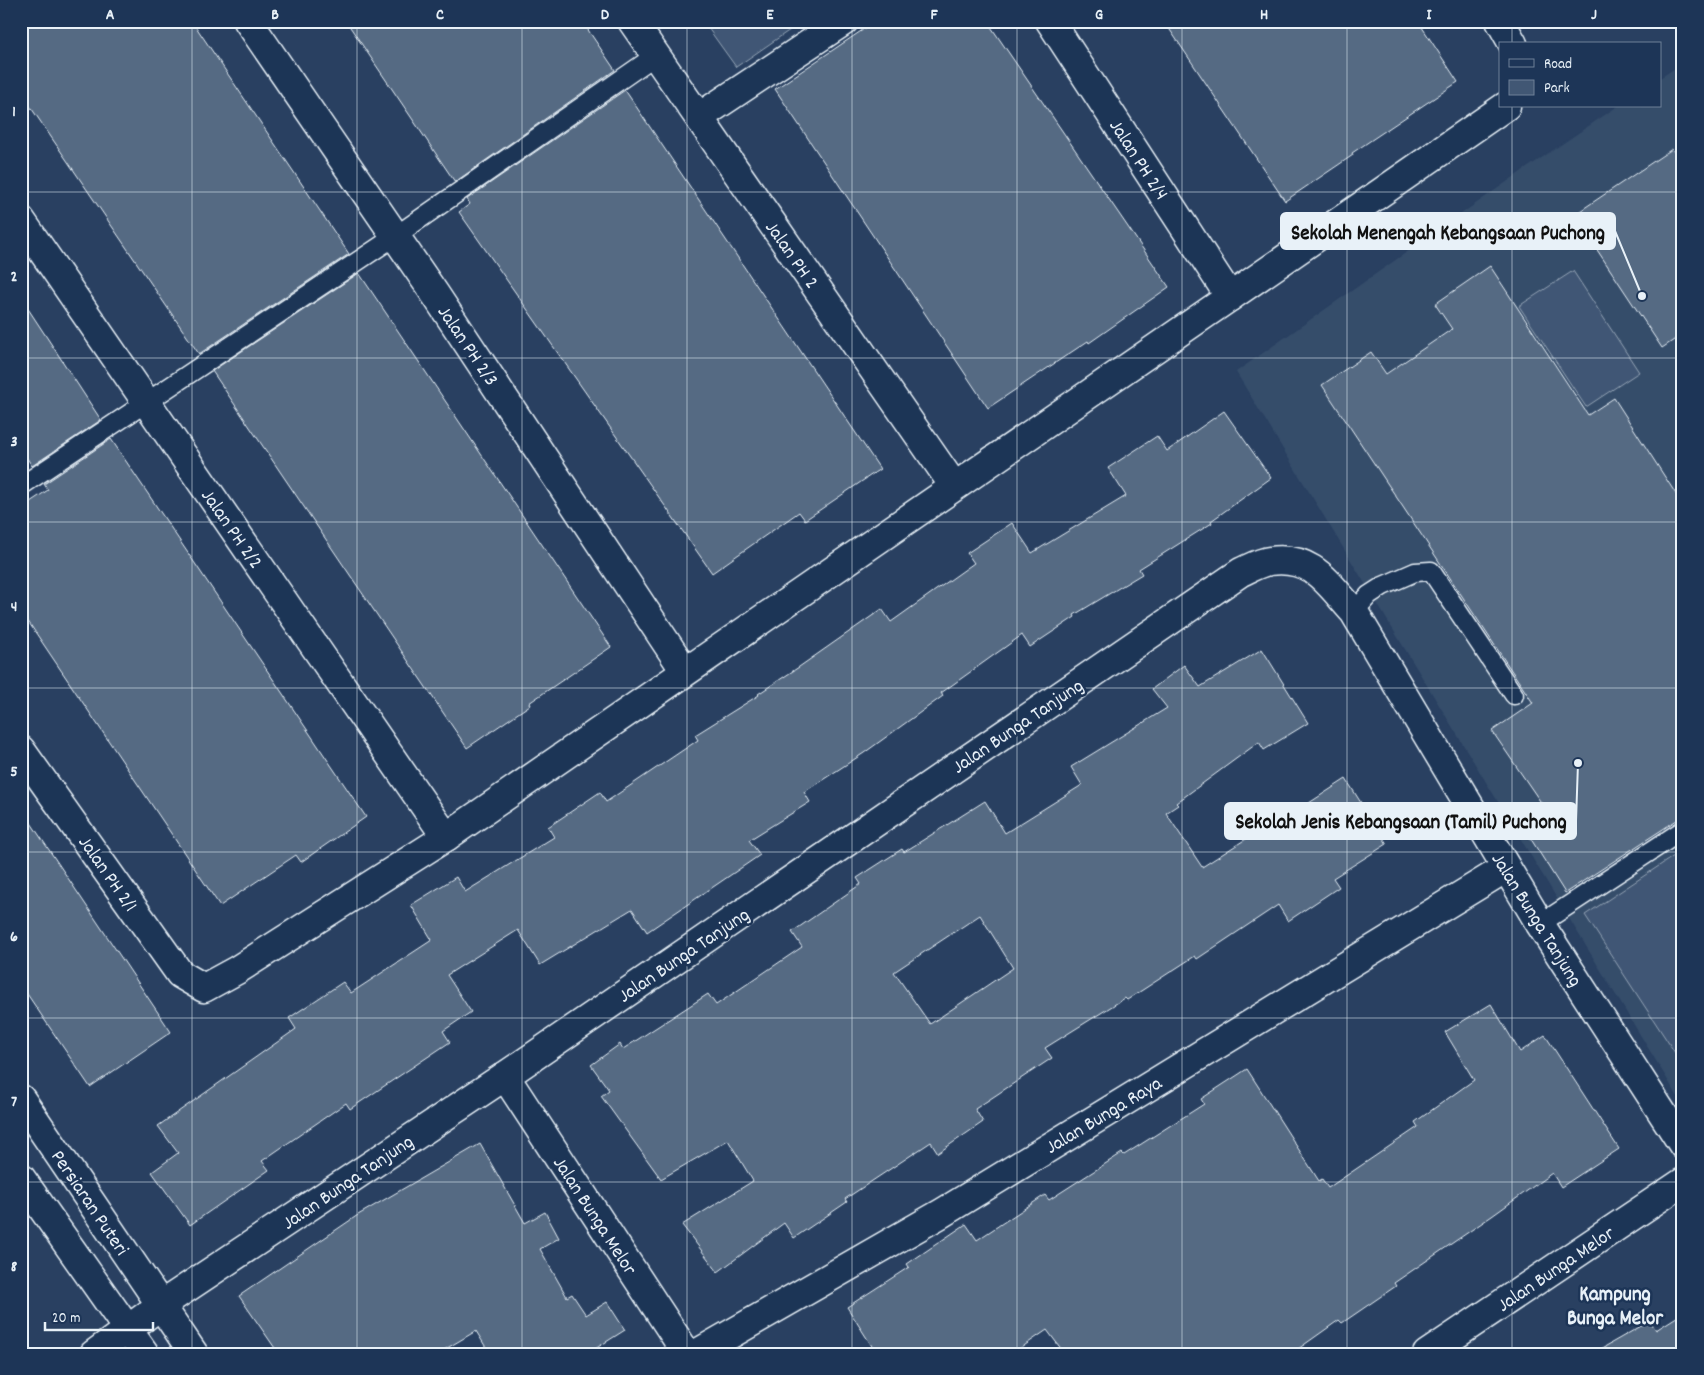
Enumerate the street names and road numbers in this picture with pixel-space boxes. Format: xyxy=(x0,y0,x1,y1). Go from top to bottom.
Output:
street label: Jalan PH 2/4 xyxy=(1101,115,1174,207)
street label: Jalan PH 2 xyxy=(757,216,824,295)
street label: Jalan PH 2/3 xyxy=(429,301,504,393)
street label: Jalan PH 2/2 xyxy=(193,484,268,575)
street label: Jalan Bunga Tanjung xyxy=(947,673,1090,782)
street label: Jalan PH 2/1 xyxy=(70,831,143,919)
street label: Jalan Bunga Tanjung xyxy=(1483,848,1588,993)
street label: Jalan Bunga Tanjung xyxy=(613,902,756,1011)
street label: Jalan Bunga Raya xyxy=(1041,1070,1169,1162)
street label: Jalan Bunga Tanjung xyxy=(277,1129,420,1238)
street label: Persiaran Puteri xyxy=(43,1145,135,1262)
street label: Jalan Bunga Melor xyxy=(545,1152,643,1282)
street label: Jalan Bunga Melor xyxy=(1492,1220,1621,1320)

